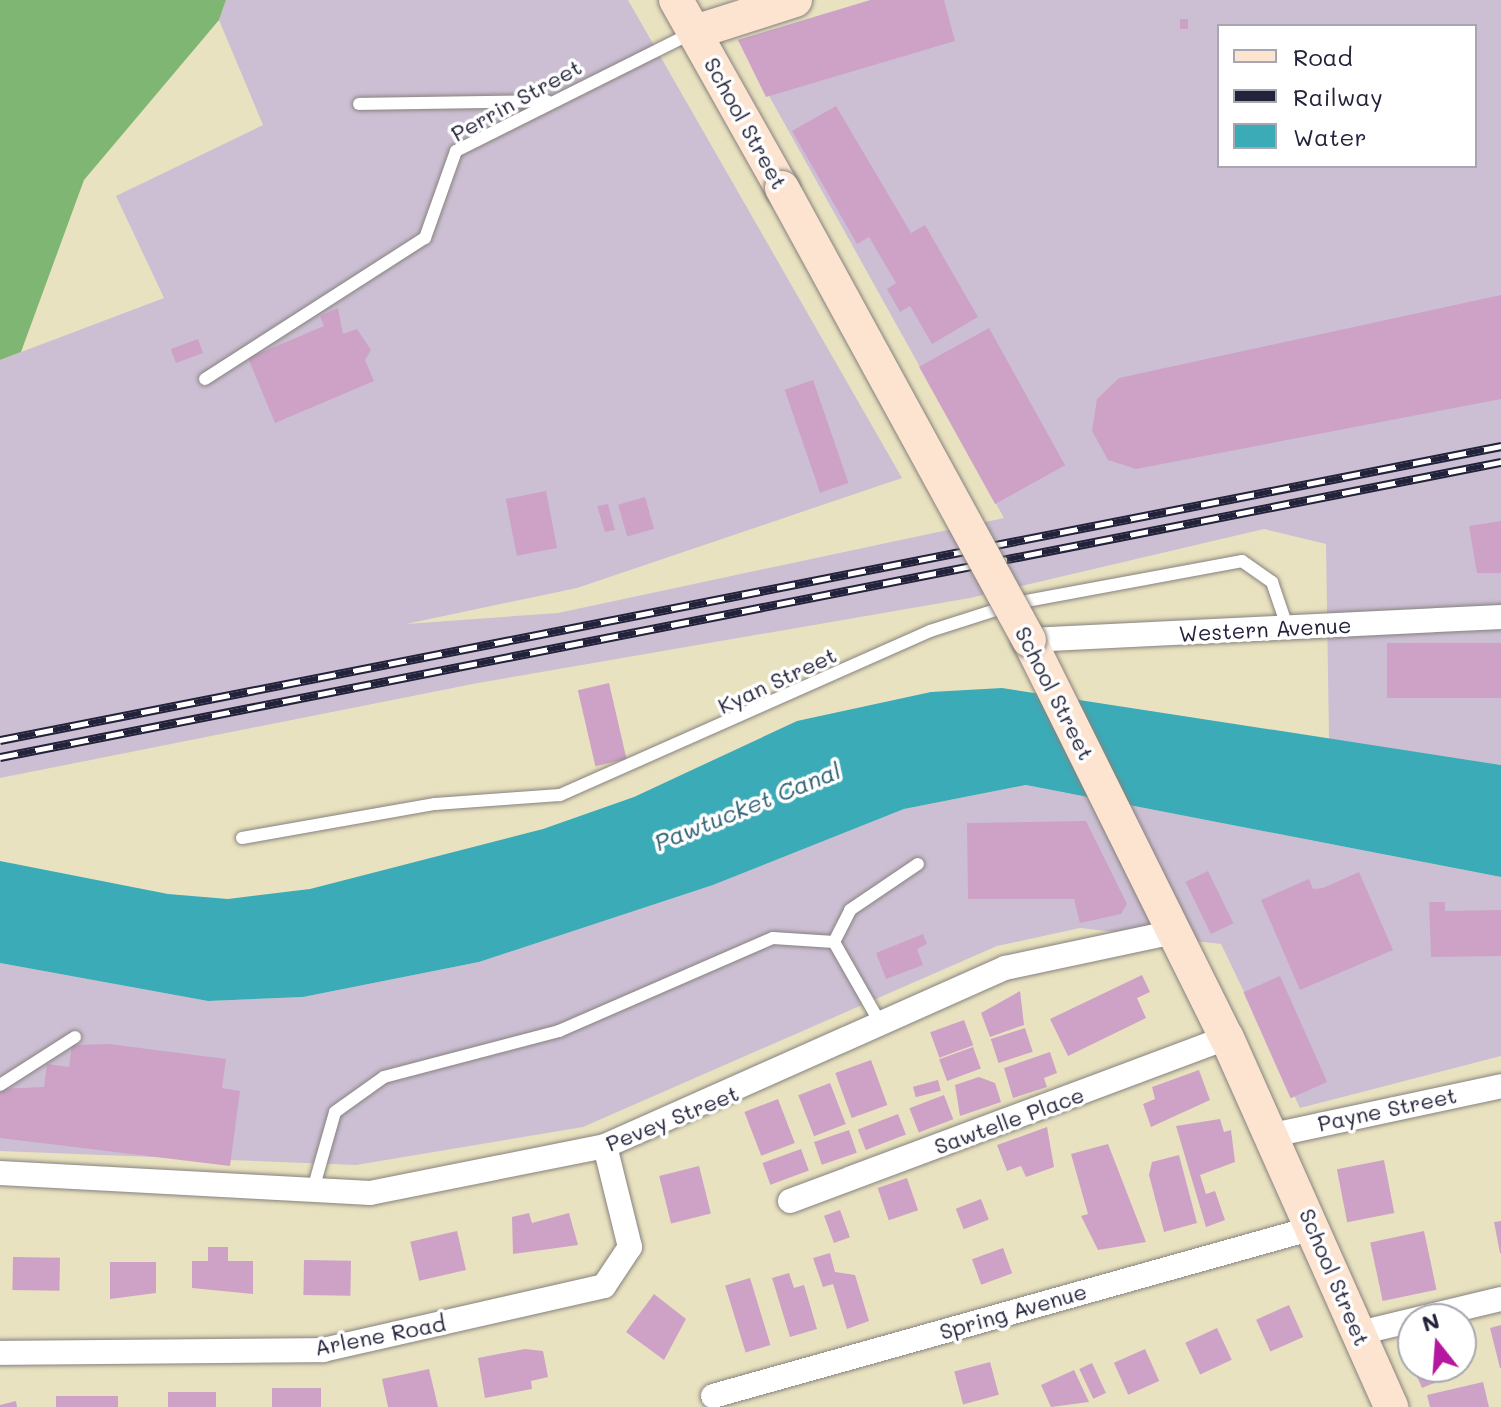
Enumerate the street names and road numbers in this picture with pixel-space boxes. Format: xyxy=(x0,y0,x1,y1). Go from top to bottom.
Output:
street label: Perrin Street xyxy=(446,53,586,147)
street label: School Street xyxy=(699,53,793,193)
street label: Western Avenue xyxy=(1178,611,1352,647)
street label: School Street xyxy=(1010,622,1100,764)
street label: Kyan Street xyxy=(714,641,840,719)
street label: Pevey Street xyxy=(602,1079,742,1157)
street label: Sawtelle Place xyxy=(931,1081,1087,1159)
street label: Payne Street xyxy=(1315,1081,1459,1137)
street label: School Street xyxy=(1294,1204,1376,1350)
street label: Spring Avenue xyxy=(936,1277,1090,1345)
street label: Arlene Road xyxy=(312,1309,448,1361)

